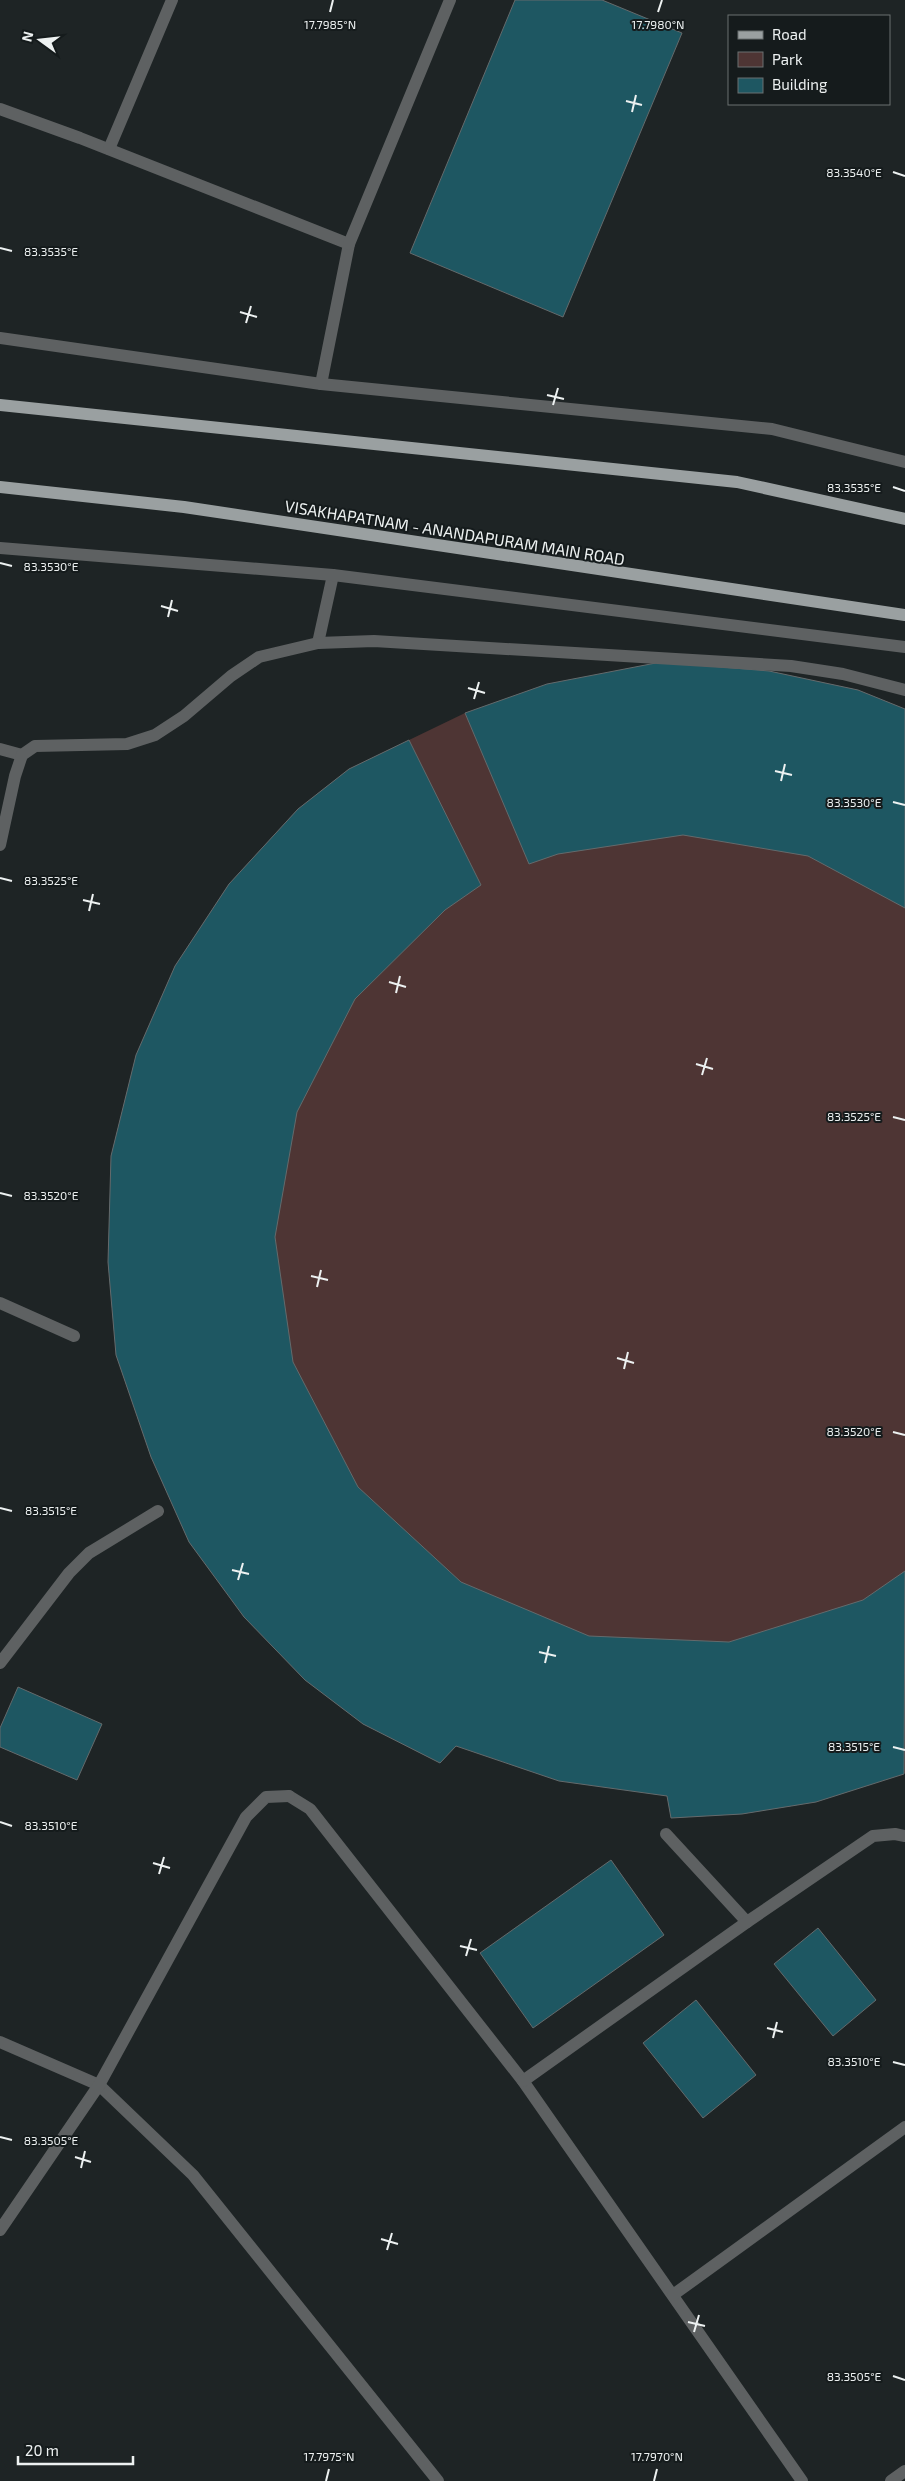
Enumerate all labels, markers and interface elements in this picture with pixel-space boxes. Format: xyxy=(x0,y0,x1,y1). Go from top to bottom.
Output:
north arrow xyxy=(15,15,65,65)
legend xyxy=(728,15,890,105)
text: 17.7985°N xyxy=(304,17,356,31)
text: 17.7980°N xyxy=(631,17,685,31)
text: Road xyxy=(772,25,807,43)
text: N xyxy=(17,29,36,44)
text: Park xyxy=(772,50,803,68)
text: Building xyxy=(772,75,828,93)
text: 83.3540°E xyxy=(826,165,882,179)
text: 83.3535°E xyxy=(24,244,78,258)
text: 83.3535°E xyxy=(827,480,881,494)
street label: VISAKHAPATNAM - ANANDAPURAM MAIN ROAD xyxy=(284,496,626,568)
text: 83.3530°E xyxy=(24,559,79,573)
text: 83.3530°E xyxy=(827,795,882,809)
text: 83.3525°E xyxy=(24,873,78,887)
text: 83.3525°E xyxy=(827,1109,881,1123)
text: 83.3520°E xyxy=(24,1188,79,1202)
text: 83.3520°E xyxy=(827,1424,882,1438)
text: 83.3515°E xyxy=(25,1503,77,1517)
text: 83.3515°E xyxy=(828,1739,880,1753)
text: 83.3510°E xyxy=(25,1818,78,1832)
text: 83.3510°E xyxy=(828,2054,881,2068)
text: 83.3505°E xyxy=(24,2133,79,2147)
text: 83.3505°E xyxy=(827,2369,882,2383)
scale bar xyxy=(18,2434,132,2466)
text: 20 m xyxy=(25,2441,59,2459)
text: 17.7975°N xyxy=(303,2449,355,2463)
text: 17.7970°N xyxy=(631,2449,683,2463)

